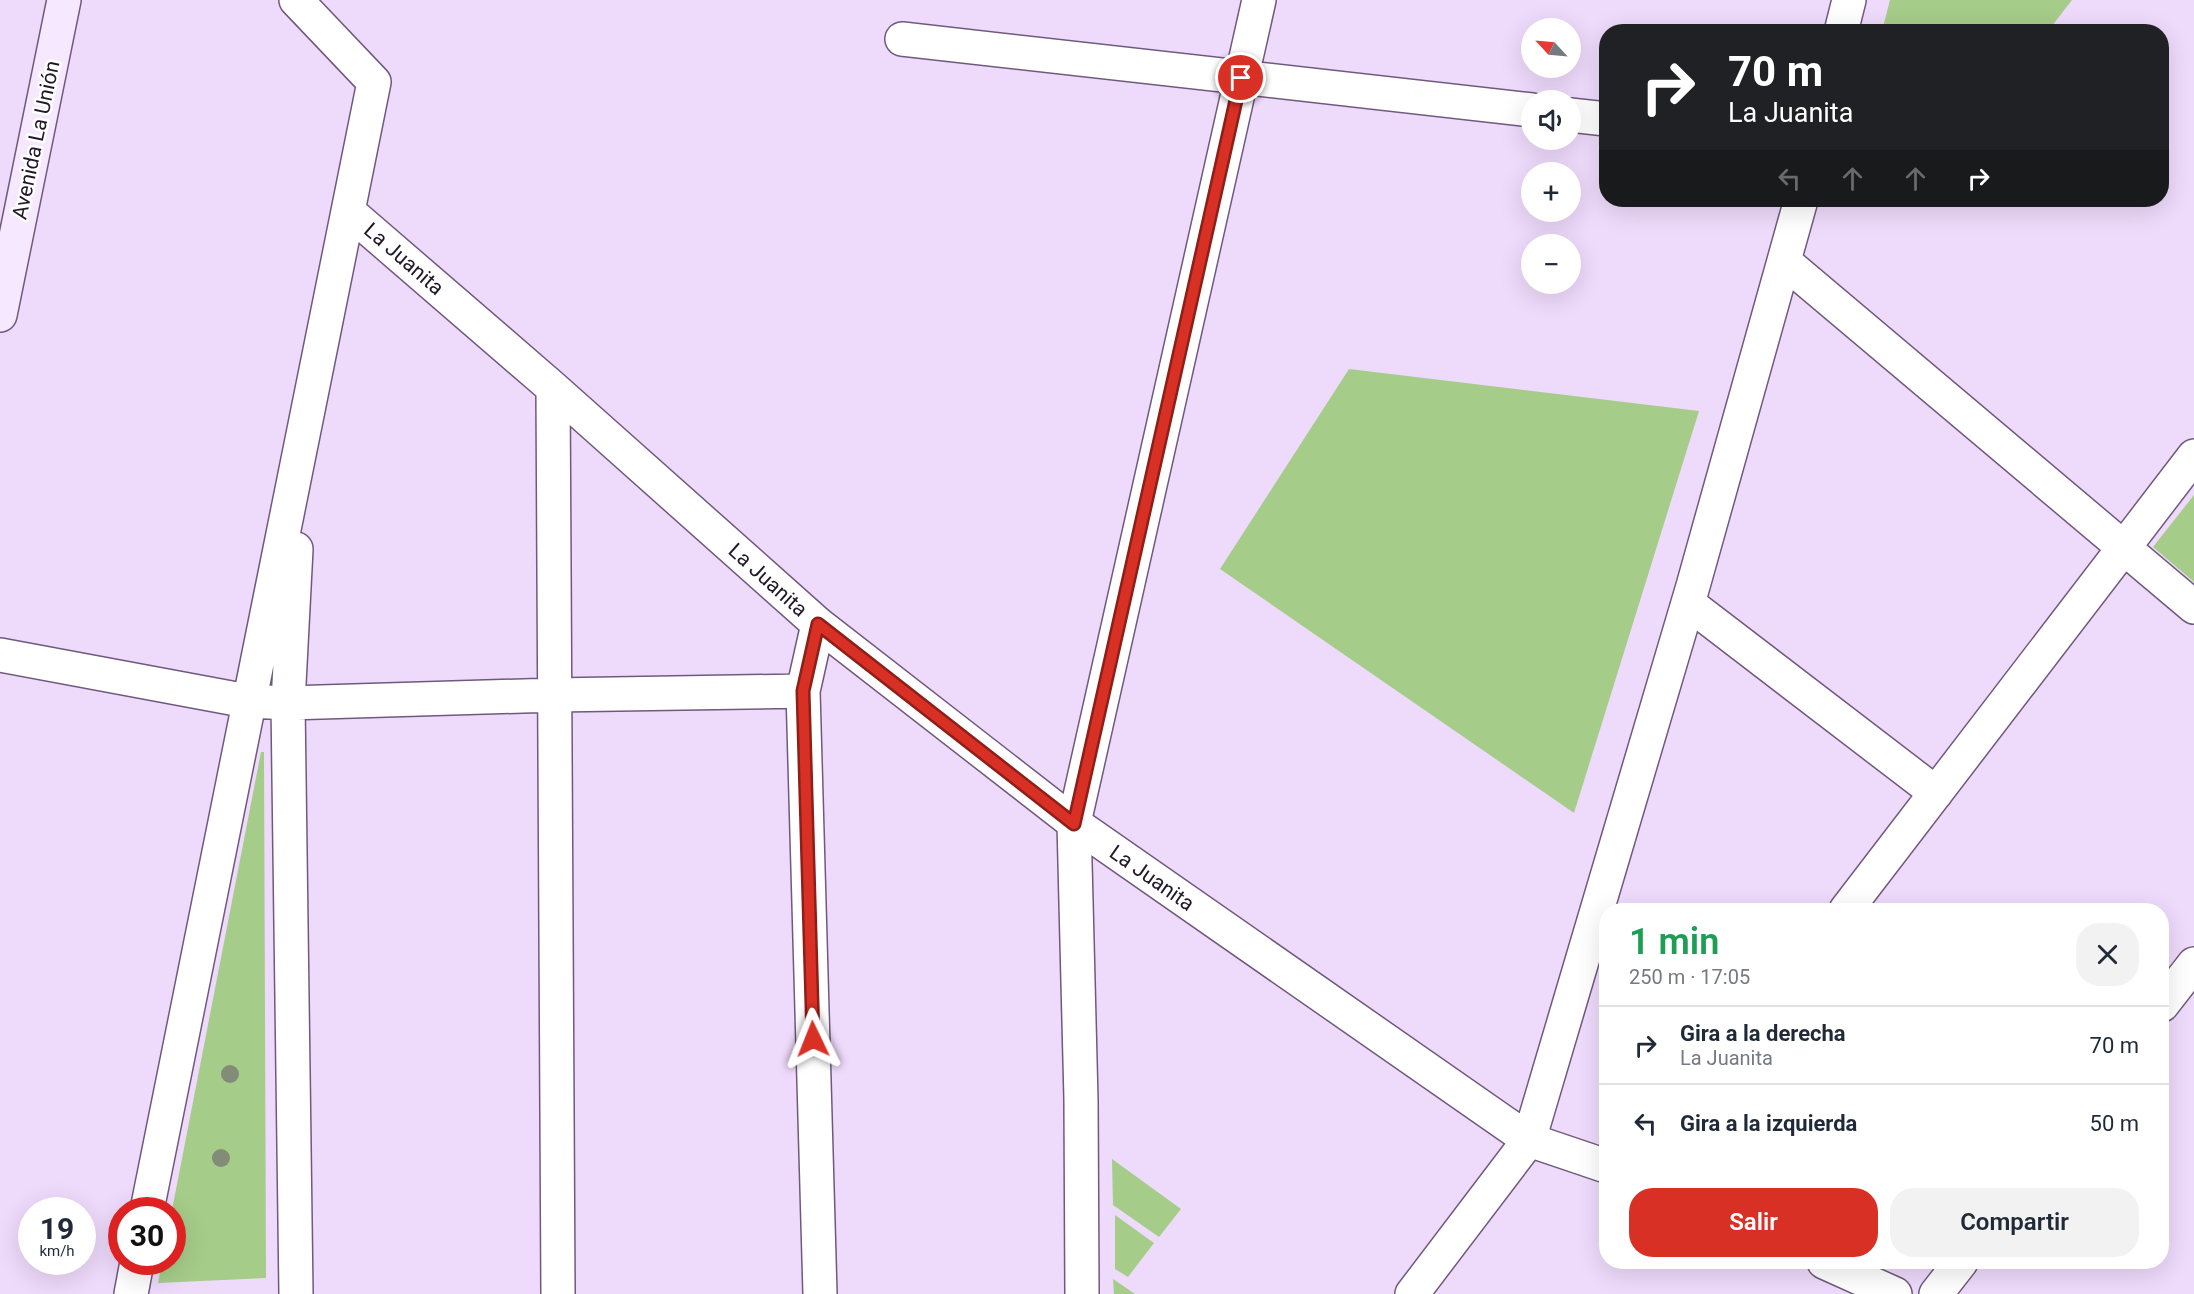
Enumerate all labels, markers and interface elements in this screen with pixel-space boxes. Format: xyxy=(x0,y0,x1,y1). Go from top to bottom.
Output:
north arrow xyxy=(1521,18,1581,78)
map controls xyxy=(1521,18,1581,294)
text: 70 m xyxy=(1728,47,1823,96)
icon: right xyxy=(1629,48,1707,126)
pin xyxy=(1215,52,1266,103)
street label: Avenida La Unión xyxy=(7,59,65,221)
icon: arrive xyxy=(1224,61,1257,94)
button: sound xyxy=(1521,90,1581,150)
text: La Juanita xyxy=(1728,97,1853,129)
button: + xyxy=(1521,162,1581,222)
icon: left xyxy=(1773,162,1806,195)
icon: ahead xyxy=(1836,162,1869,195)
icon: ahead xyxy=(1899,162,1932,195)
icon: right xyxy=(1962,162,1995,195)
street label: La Juanita xyxy=(359,218,449,300)
button: − xyxy=(1521,234,1581,294)
street label: La Juanita xyxy=(724,538,812,622)
street label: La Juanita xyxy=(1105,840,1199,916)
text: 1 min xyxy=(1629,921,1719,963)
button: close xyxy=(2076,923,2139,986)
text: 250 m · 17:05 xyxy=(1629,965,1750,989)
position arrow xyxy=(781,1007,845,1071)
text: Gira a la derecha xyxy=(1680,1021,1846,1046)
icon: right xyxy=(1629,1029,1662,1062)
text: 70 m xyxy=(2090,1033,2139,1058)
text: La Juanita xyxy=(1680,1046,1773,1070)
icon: left xyxy=(1629,1107,1662,1140)
text: Gira a la izquierda xyxy=(1680,1111,1857,1136)
text: 50 m xyxy=(2090,1111,2139,1136)
button: Salir xyxy=(1629,1188,1878,1257)
button: Compartir xyxy=(1890,1188,2139,1257)
speed limit sign: 30 xyxy=(108,1197,186,1275)
text: 19 xyxy=(40,1211,74,1246)
text: km/h xyxy=(39,1242,75,1260)

